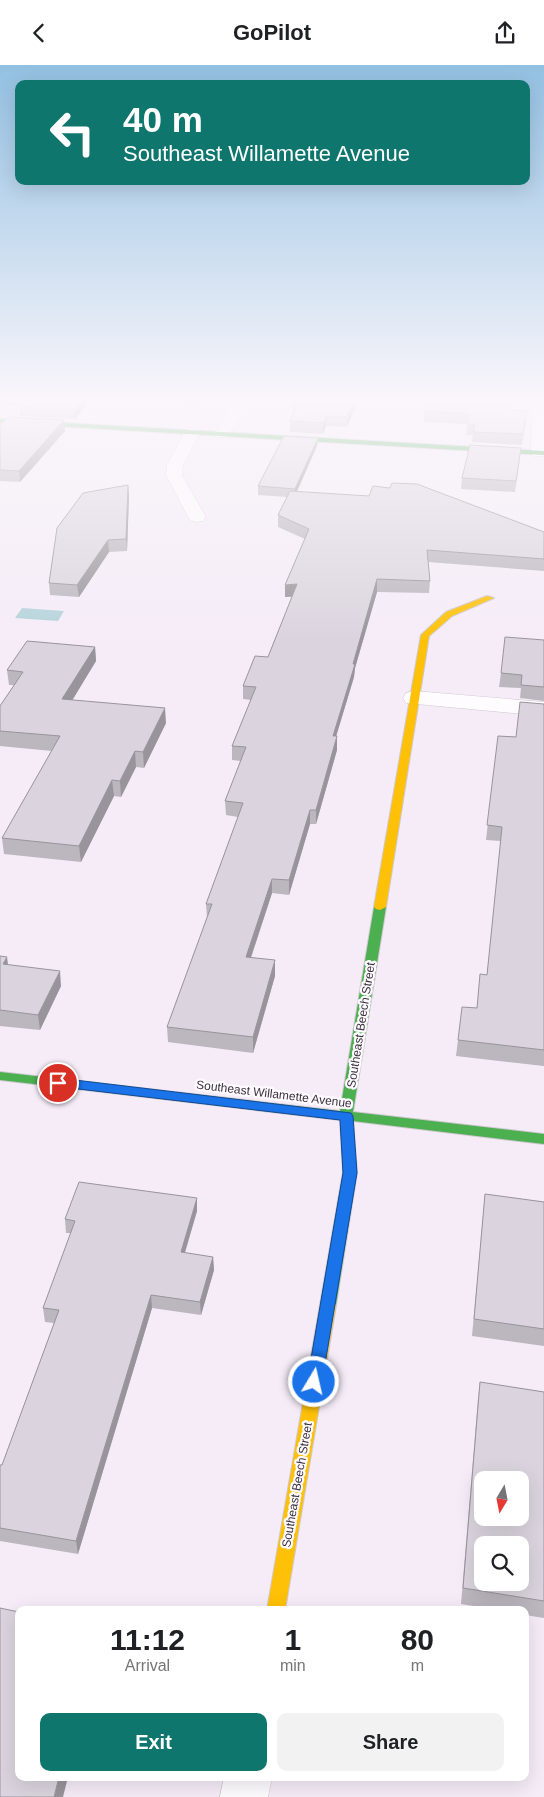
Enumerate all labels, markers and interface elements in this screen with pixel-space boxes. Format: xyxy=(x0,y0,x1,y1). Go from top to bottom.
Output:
icon: back xyxy=(25,19,53,47)
icon: share xyxy=(491,19,519,47)
text: GoPilot xyxy=(233,20,311,45)
icon: left xyxy=(40,100,105,165)
text: 40 m xyxy=(123,100,203,139)
text: Southeast Willamette Avenue xyxy=(123,141,410,166)
street label: Southeast Beech Street xyxy=(344,961,378,1089)
pin xyxy=(37,1062,79,1104)
icon: arrive xyxy=(44,1069,72,1097)
street label: Southeast Willamette Avenue xyxy=(195,1078,353,1111)
position arrow xyxy=(287,1355,339,1407)
street label: Southeast Beech Street xyxy=(279,1421,315,1549)
north arrow xyxy=(474,1471,529,1526)
map controls xyxy=(474,1471,529,1591)
button: search xyxy=(474,1536,529,1591)
text: 11:12 xyxy=(110,1623,185,1656)
text: 1 xyxy=(285,1623,301,1656)
text: 80 xyxy=(401,1623,434,1656)
text: Arrival xyxy=(125,1657,170,1674)
text: min xyxy=(280,1657,306,1674)
text: m xyxy=(411,1657,424,1674)
button: Exit xyxy=(40,1713,267,1771)
button: Share xyxy=(277,1713,504,1771)

